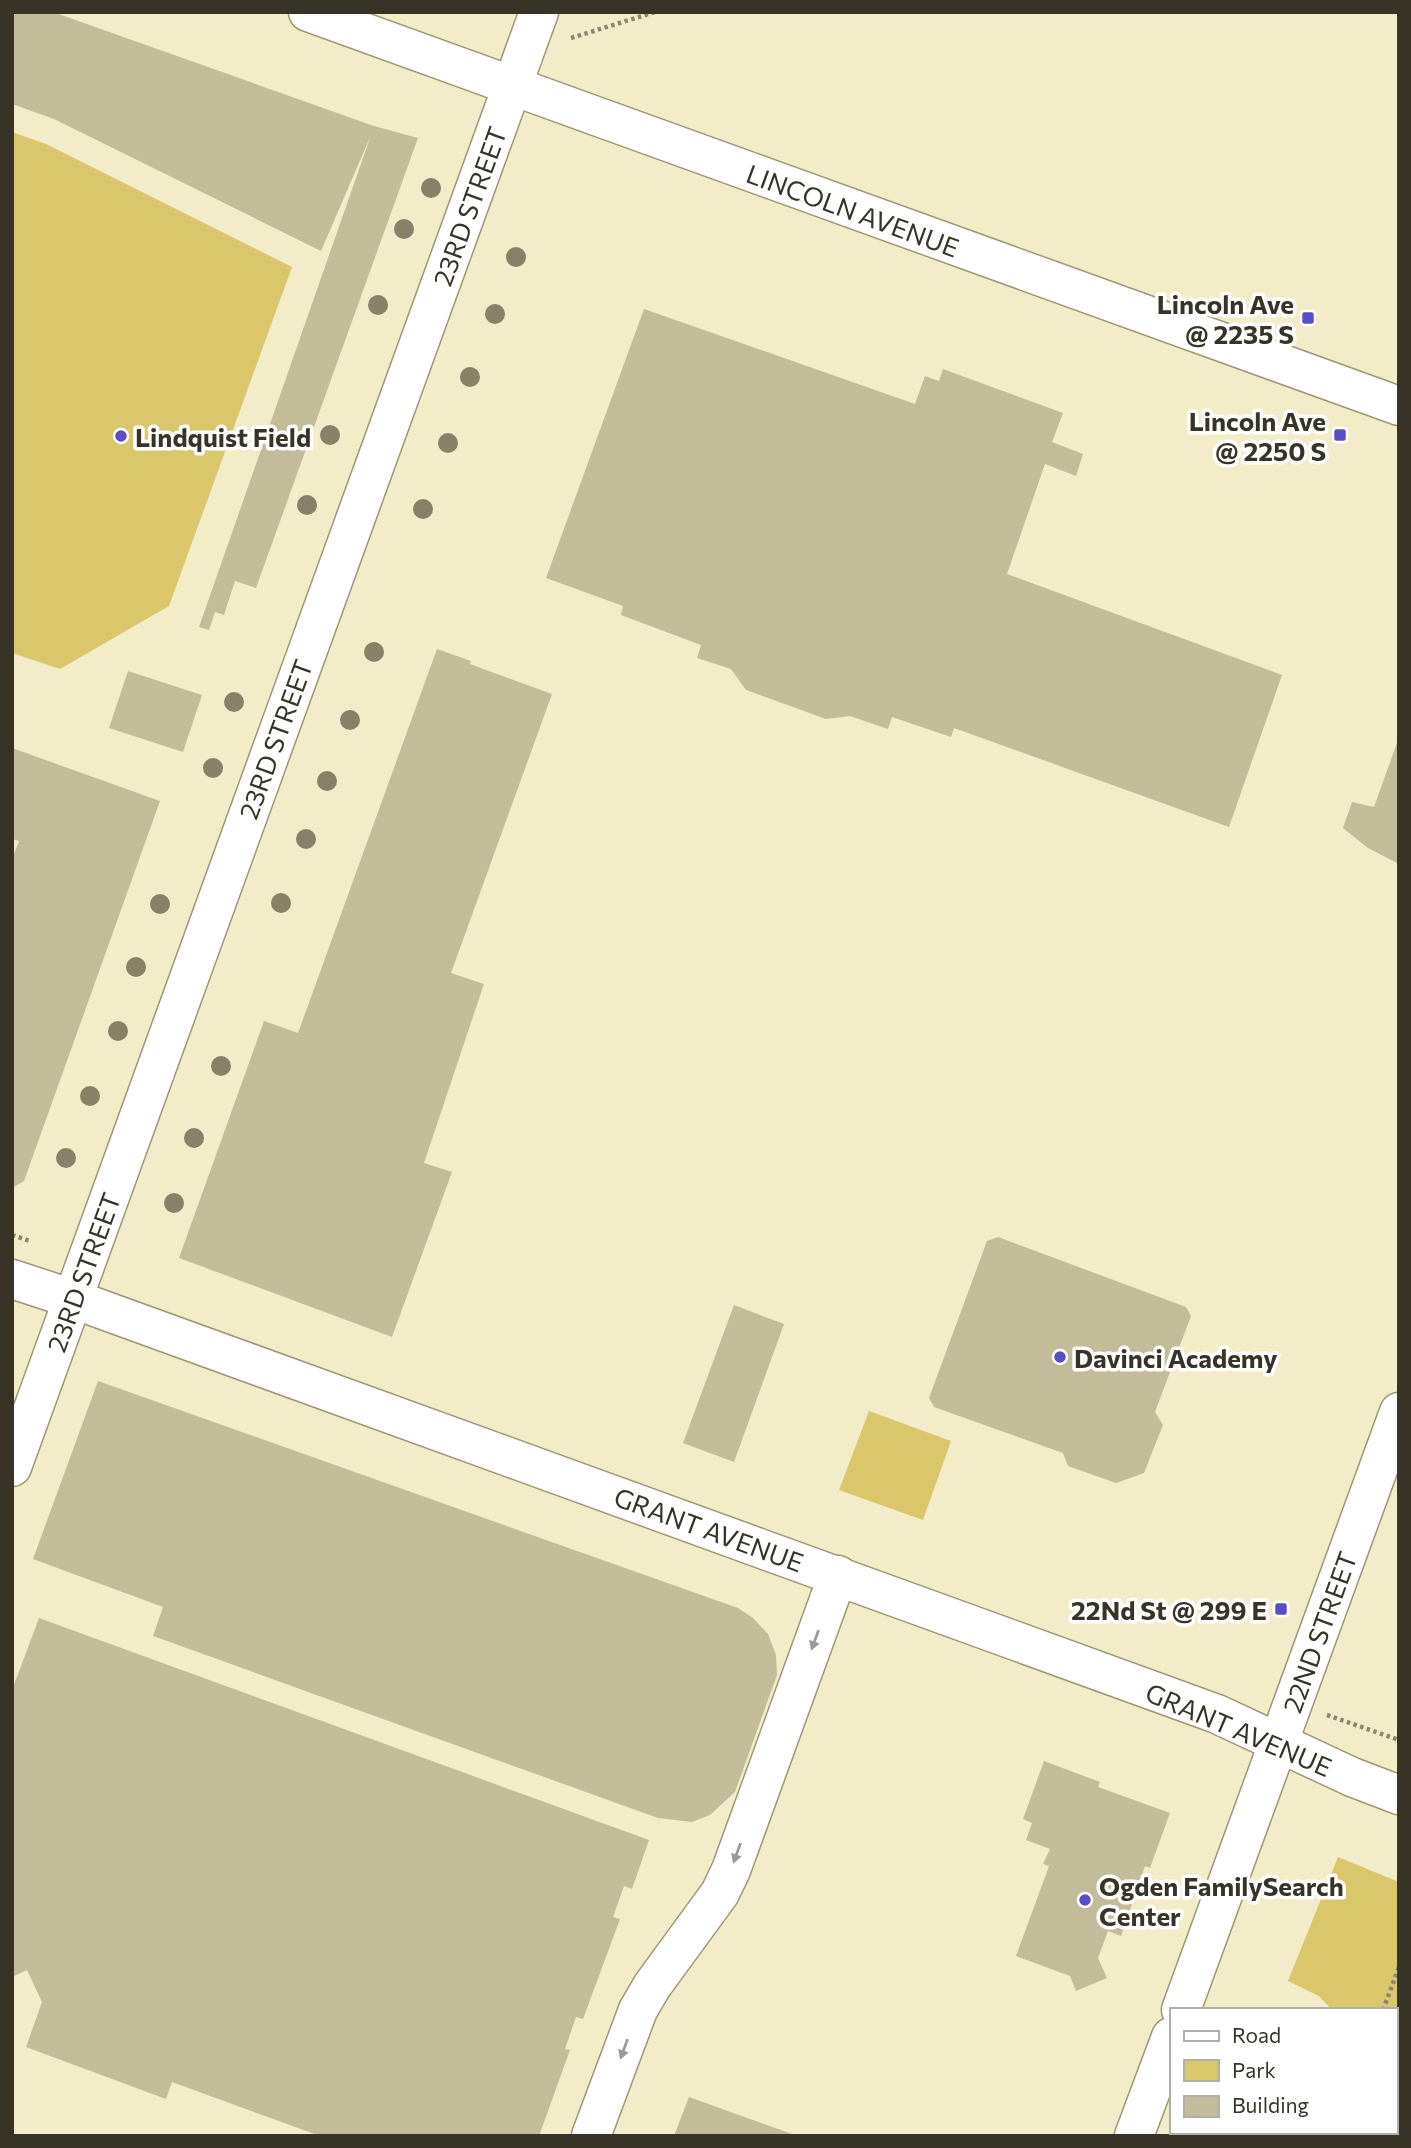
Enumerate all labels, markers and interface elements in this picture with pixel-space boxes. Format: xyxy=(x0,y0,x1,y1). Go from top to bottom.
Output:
street label: 23RD STREET xyxy=(426,122,512,290)
street label: LINCOLN AVENUE xyxy=(743,157,963,263)
place label: Lincoln Ave @ 2235 S xyxy=(1157,288,1294,349)
marker: Lincoln Ave @ 2235 S xyxy=(1300,310,1316,326)
place label: Lincoln Ave @ 2250 S xyxy=(1189,405,1326,466)
place label: Lindquist Field xyxy=(135,421,311,452)
marker: Lincoln Ave @ 2250 S xyxy=(1332,427,1348,443)
marker: Lindquist Field xyxy=(113,428,129,444)
street label: 23RD STREET xyxy=(232,655,318,823)
street label: 23RD STREET xyxy=(40,1188,126,1356)
place label: Davinci Academy xyxy=(1074,1342,1277,1373)
marker: Davinci Academy xyxy=(1052,1349,1068,1365)
street label: GRANT AVENUE xyxy=(610,1480,808,1578)
street label: 22ND STREET xyxy=(1276,1547,1362,1717)
place label: 22Nd St @ 299 E xyxy=(1071,1594,1267,1625)
marker: 22Nd St @ 299 E xyxy=(1273,1601,1289,1617)
one-way arrow xyxy=(809,1629,820,1650)
street label: GRANT AVENUE xyxy=(1141,1676,1337,1782)
one-way arrow xyxy=(731,1843,742,1864)
place label: Ogden FamilySearch Center xyxy=(1099,1870,1344,1931)
marker: Ogden FamilySearch Center xyxy=(1077,1892,1093,1908)
legend xyxy=(1170,2008,1397,2134)
text: Road xyxy=(1232,2022,1281,2047)
one-way arrow xyxy=(618,2038,629,2059)
text: Park xyxy=(1232,2057,1276,2082)
text: Building xyxy=(1232,2092,1309,2117)

